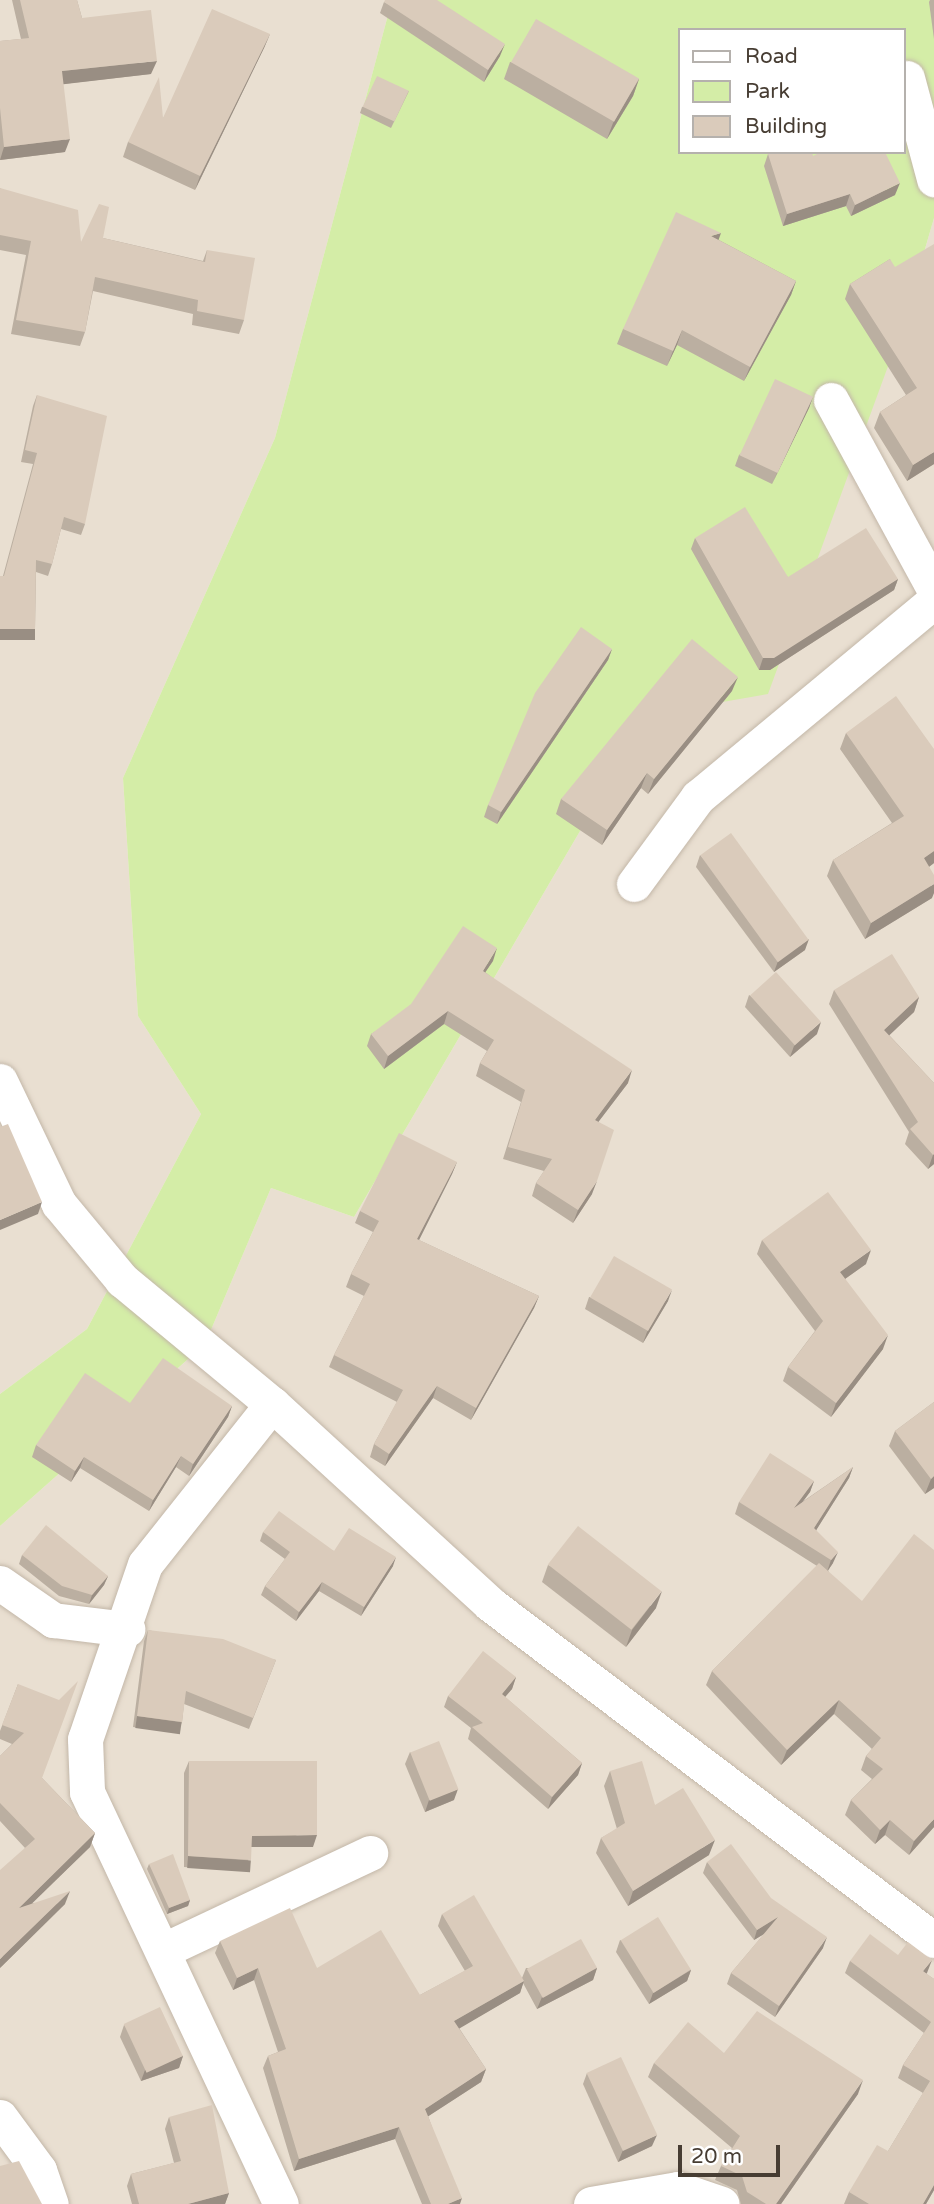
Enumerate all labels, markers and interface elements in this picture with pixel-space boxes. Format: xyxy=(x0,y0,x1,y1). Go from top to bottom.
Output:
legend xyxy=(678,28,906,154)
text: Road xyxy=(745,44,798,69)
text: Park xyxy=(745,79,790,104)
text: Building xyxy=(745,114,827,139)
scale bar xyxy=(682,2130,783,2174)
text: 20 m xyxy=(691,2144,742,2169)

